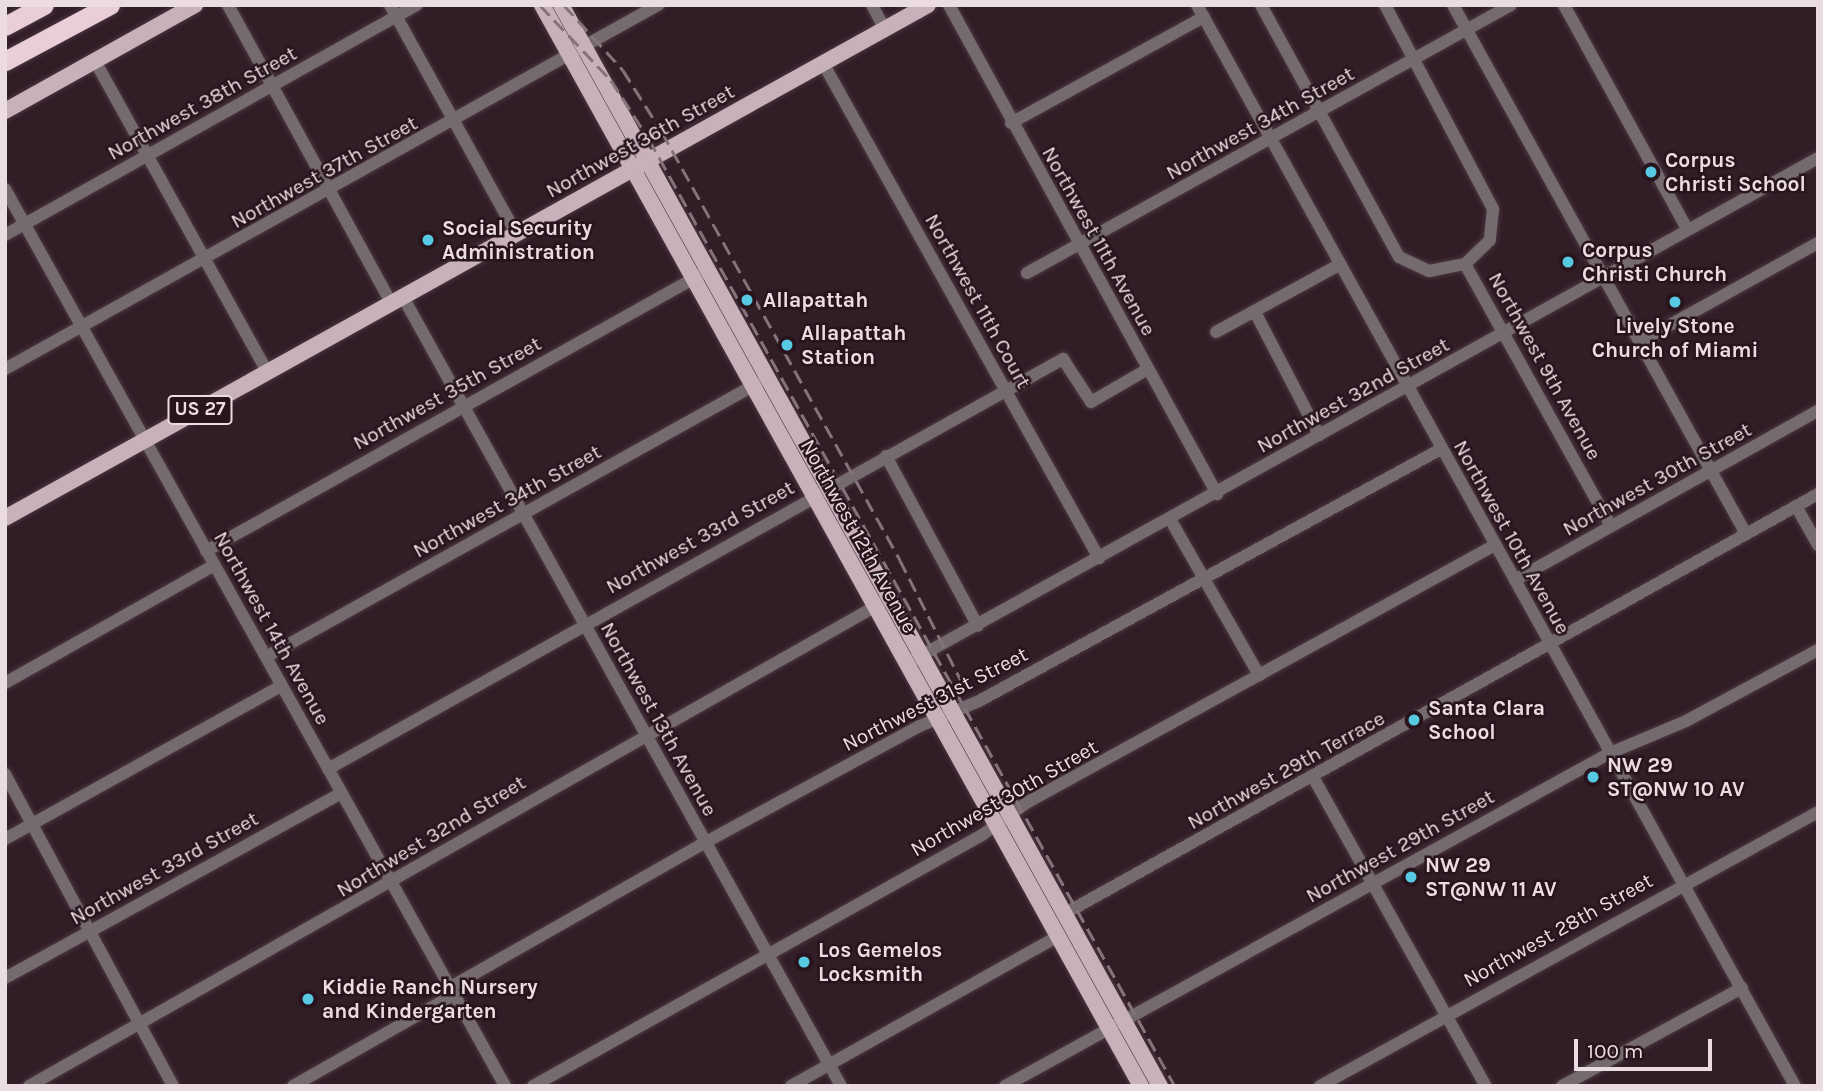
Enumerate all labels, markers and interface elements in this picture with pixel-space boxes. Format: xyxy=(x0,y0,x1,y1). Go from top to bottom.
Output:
street label: Northwest 38th Street xyxy=(103,40,301,166)
street label: Northwest 34th Street xyxy=(1162,61,1358,185)
street label: Northwest 36th Street xyxy=(541,79,739,203)
street label: Northwest 37th Street xyxy=(226,110,422,234)
street label: Northwest 11th Avenue xyxy=(1036,142,1162,340)
place label: Corpus Christi School xyxy=(1665,147,1806,197)
marker: Corpus Christi School xyxy=(1643,164,1659,180)
street label: Northwest 11th Court xyxy=(919,209,1037,393)
place label: Social Security Administration xyxy=(442,215,595,265)
marker: Social Security Administration xyxy=(420,232,436,248)
place label: Corpus Christi Church xyxy=(1582,237,1727,287)
marker: Corpus Christi Church xyxy=(1560,254,1576,270)
street label: Northwest 9th Avenue xyxy=(1483,268,1607,464)
place label: Allapattah xyxy=(763,287,868,313)
marker: Allapattah xyxy=(737,290,757,310)
marker: Lively Stone Church of Miami xyxy=(1667,294,1683,310)
place label: Lively Stone Church of Miami xyxy=(1592,313,1758,363)
place label: Allapattah Station xyxy=(801,320,906,370)
street label: Northwest 35th Street xyxy=(348,331,546,455)
street label: Northwest 32nd Street xyxy=(1252,332,1454,458)
marker: Allapattah Station xyxy=(779,337,795,353)
road number: US 27 xyxy=(167,394,233,426)
street label: Northwest 30th Street xyxy=(1558,417,1756,541)
street label: Northwest 12th Avenue xyxy=(795,435,923,637)
street label: Northwest 10th Avenue xyxy=(1448,436,1576,638)
street label: Northwest 34th Street xyxy=(409,439,605,563)
street label: Northwest 33rd Street xyxy=(601,475,799,599)
street label: Northwest 14th Avenue xyxy=(208,527,336,729)
street label: Northwest 13th Avenue xyxy=(595,618,723,820)
street label: Northwest 31st Street xyxy=(838,641,1032,757)
place label: Santa Clara School xyxy=(1428,695,1545,745)
street label: Northwest 29th Terrace xyxy=(1183,705,1389,835)
marker: Santa Clara School xyxy=(1406,712,1422,728)
street label: Northwest 30th Street xyxy=(906,734,1102,862)
place label: NW 29 ST@NW 10 AV xyxy=(1607,752,1745,802)
marker: NW 29 ST@NW 10 AV xyxy=(1585,769,1601,785)
street label: Northwest 32nd Street xyxy=(332,770,530,902)
street label: Northwest 29th Street xyxy=(1301,784,1499,908)
street label: Northwest 33rd Street xyxy=(65,806,263,930)
place label: NW 29 ST@NW 11 AV xyxy=(1425,852,1557,902)
street label: Northwest 28th Street xyxy=(1459,868,1657,992)
marker: NW 29 ST@NW 11 AV xyxy=(1403,869,1419,885)
place label: Los Gemelos Locksmith xyxy=(818,937,942,987)
marker: Los Gemelos Locksmith xyxy=(796,954,812,970)
place label: Kiddie Ranch Nursery and Kindergarten xyxy=(322,974,538,1024)
marker: Kiddie Ranch Nursery and Kindergarten xyxy=(300,991,316,1007)
scale bar xyxy=(1578,1024,1716,1068)
text: 100 m xyxy=(1587,1039,1644,1063)

